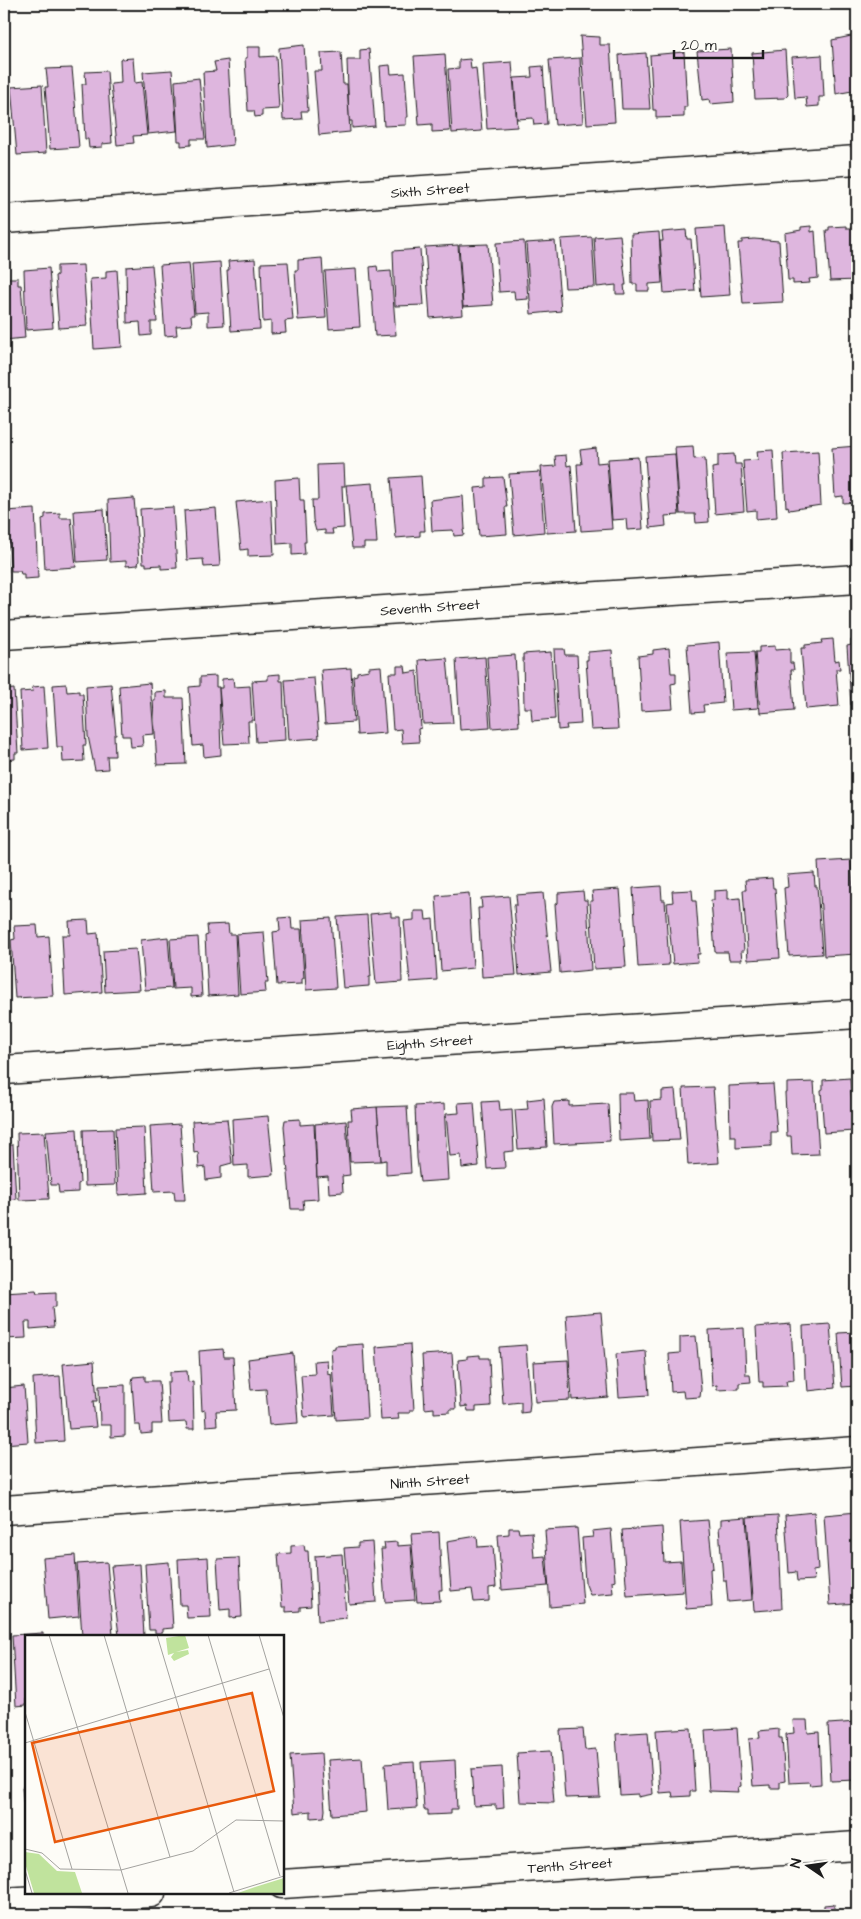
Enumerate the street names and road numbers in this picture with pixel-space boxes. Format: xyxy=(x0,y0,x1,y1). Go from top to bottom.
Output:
street label: Sixth Street xyxy=(390,178,471,204)
street label: Seventh Street xyxy=(380,595,481,621)
street label: Eighth Street xyxy=(387,1030,474,1056)
street label: Ninth Street xyxy=(390,1469,471,1495)
street label: Tenth Street xyxy=(527,1853,613,1879)

